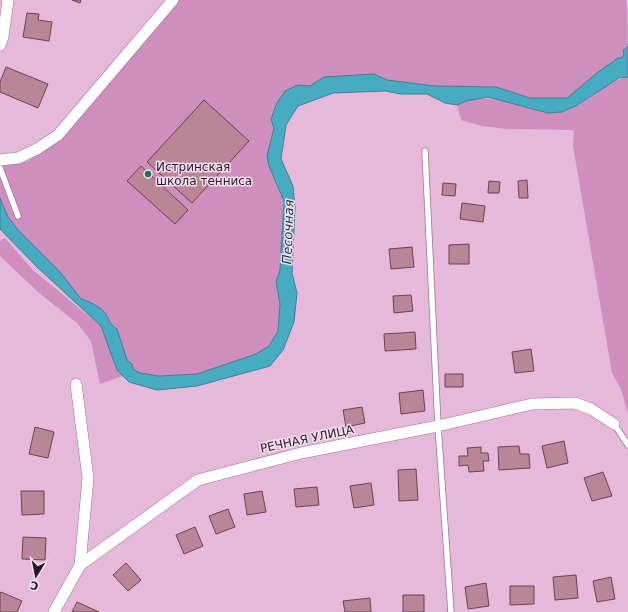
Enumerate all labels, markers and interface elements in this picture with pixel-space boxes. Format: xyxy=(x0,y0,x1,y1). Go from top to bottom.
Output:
place label: Истринская школа тенниса xyxy=(156,160,252,188)
marker: Истринская школа тенниса xyxy=(143,169,153,179)
water label: Песочная xyxy=(279,199,297,265)
street label: РЕЧНАЯ УЛИЦА xyxy=(259,422,356,456)
north arrow xyxy=(16,556,56,596)
text: С xyxy=(29,578,39,592)

